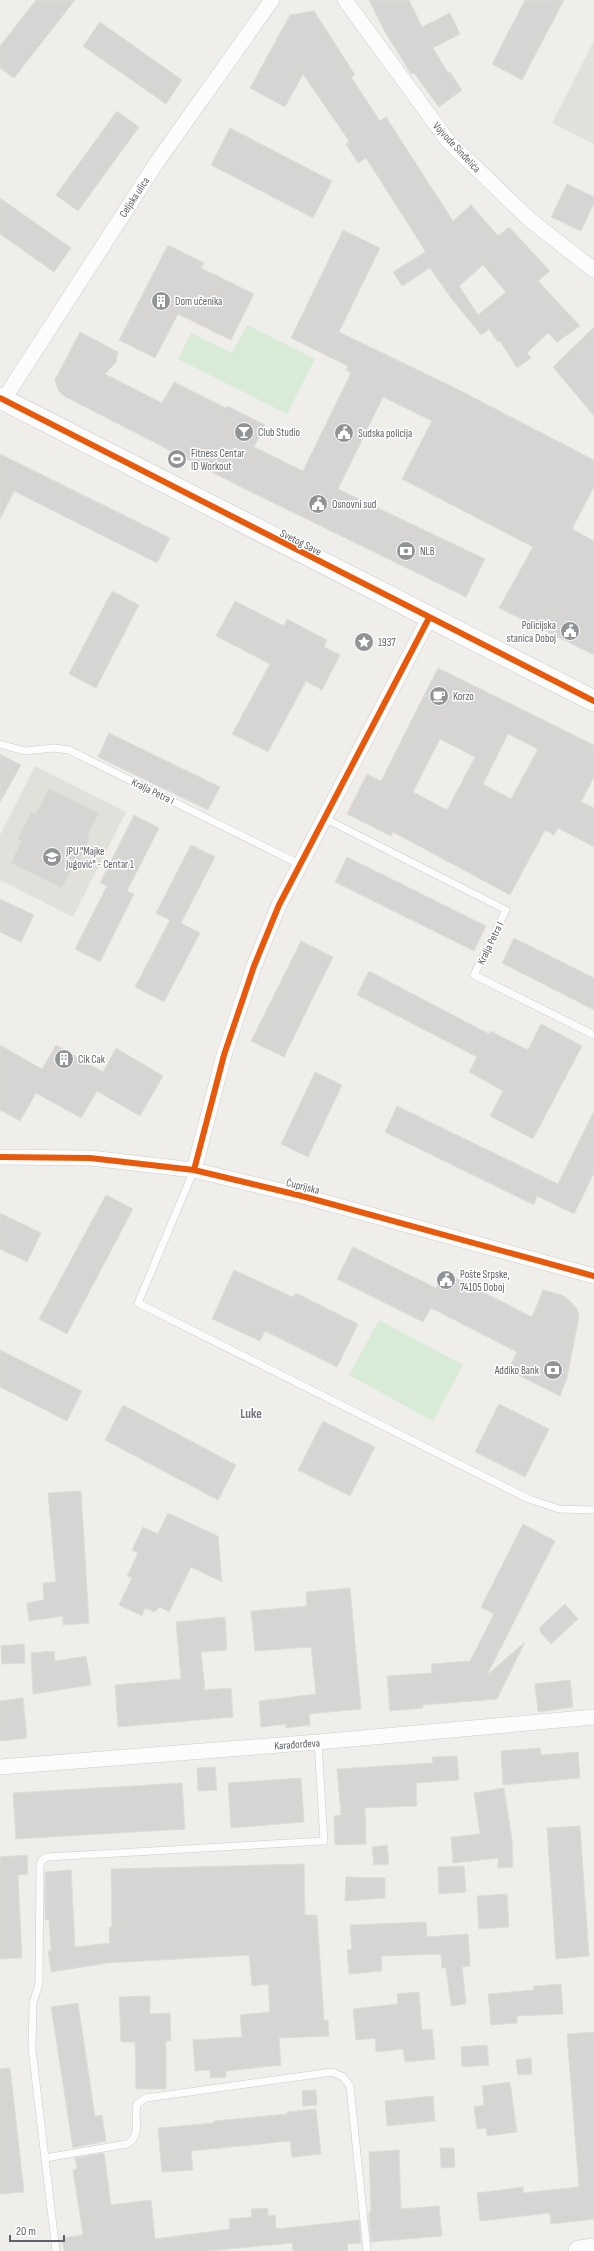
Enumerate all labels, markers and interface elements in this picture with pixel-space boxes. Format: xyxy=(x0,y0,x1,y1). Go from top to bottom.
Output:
street label: Vojvode Sinđelića xyxy=(430,120,483,175)
street label: Celjska ulica xyxy=(117,175,152,220)
building icon: Dom učenika xyxy=(150,290,172,312)
place label: Dom učenika xyxy=(175,295,222,308)
bar icon: Club Studio xyxy=(233,421,255,443)
public building icon: Sudska policija xyxy=(333,422,355,444)
place label: Club Studio xyxy=(258,426,301,439)
place label: Sudska policija xyxy=(358,427,412,440)
place label: Fitness Centar ID Workout xyxy=(191,447,245,473)
sports icon: Fitness Centar ID Workout xyxy=(166,448,188,470)
public building icon: Osnovni sud xyxy=(307,493,329,515)
place label: Osnovni sud xyxy=(332,498,377,511)
street label: Svetog Save xyxy=(278,527,324,558)
bank icon: NLB xyxy=(395,540,417,562)
place label: NLB xyxy=(420,545,435,558)
place label: Policijska stanica Doboj xyxy=(506,619,556,645)
public building icon: Policijska stanica Doboj xyxy=(559,620,581,642)
place icon: 1937 xyxy=(353,631,375,653)
place label: 1937 xyxy=(378,636,396,649)
cafe icon: Korzo xyxy=(428,685,450,707)
place label: Korzo xyxy=(453,690,474,703)
street label: Kralja Petra I xyxy=(129,776,176,807)
place label: JPU "Majke Jugović" - Centar 1 xyxy=(65,845,134,871)
school or university icon: JPU "Majke Jugović" - Centar 1 xyxy=(41,846,63,868)
street label: Kralja Petra I xyxy=(475,920,506,967)
building icon: Cik Cak xyxy=(53,1048,75,1070)
place label: Cik Cak xyxy=(78,1053,106,1066)
street label: Ćuprijska xyxy=(285,1176,321,1197)
place label: Pošte Srpske, 74105 Doboj xyxy=(460,1268,510,1294)
public building icon: Pošte Srpske, 74105 Doboj xyxy=(435,1269,457,1291)
bank icon: Addiko Bank xyxy=(542,1359,564,1381)
place label: Addiko Bank xyxy=(494,1364,540,1377)
district label: Luke xyxy=(240,1406,262,1422)
street label: Karađorđeva xyxy=(274,1736,320,1753)
scale bar xyxy=(10,2217,64,2243)
text: 20 m xyxy=(16,2224,36,2239)

